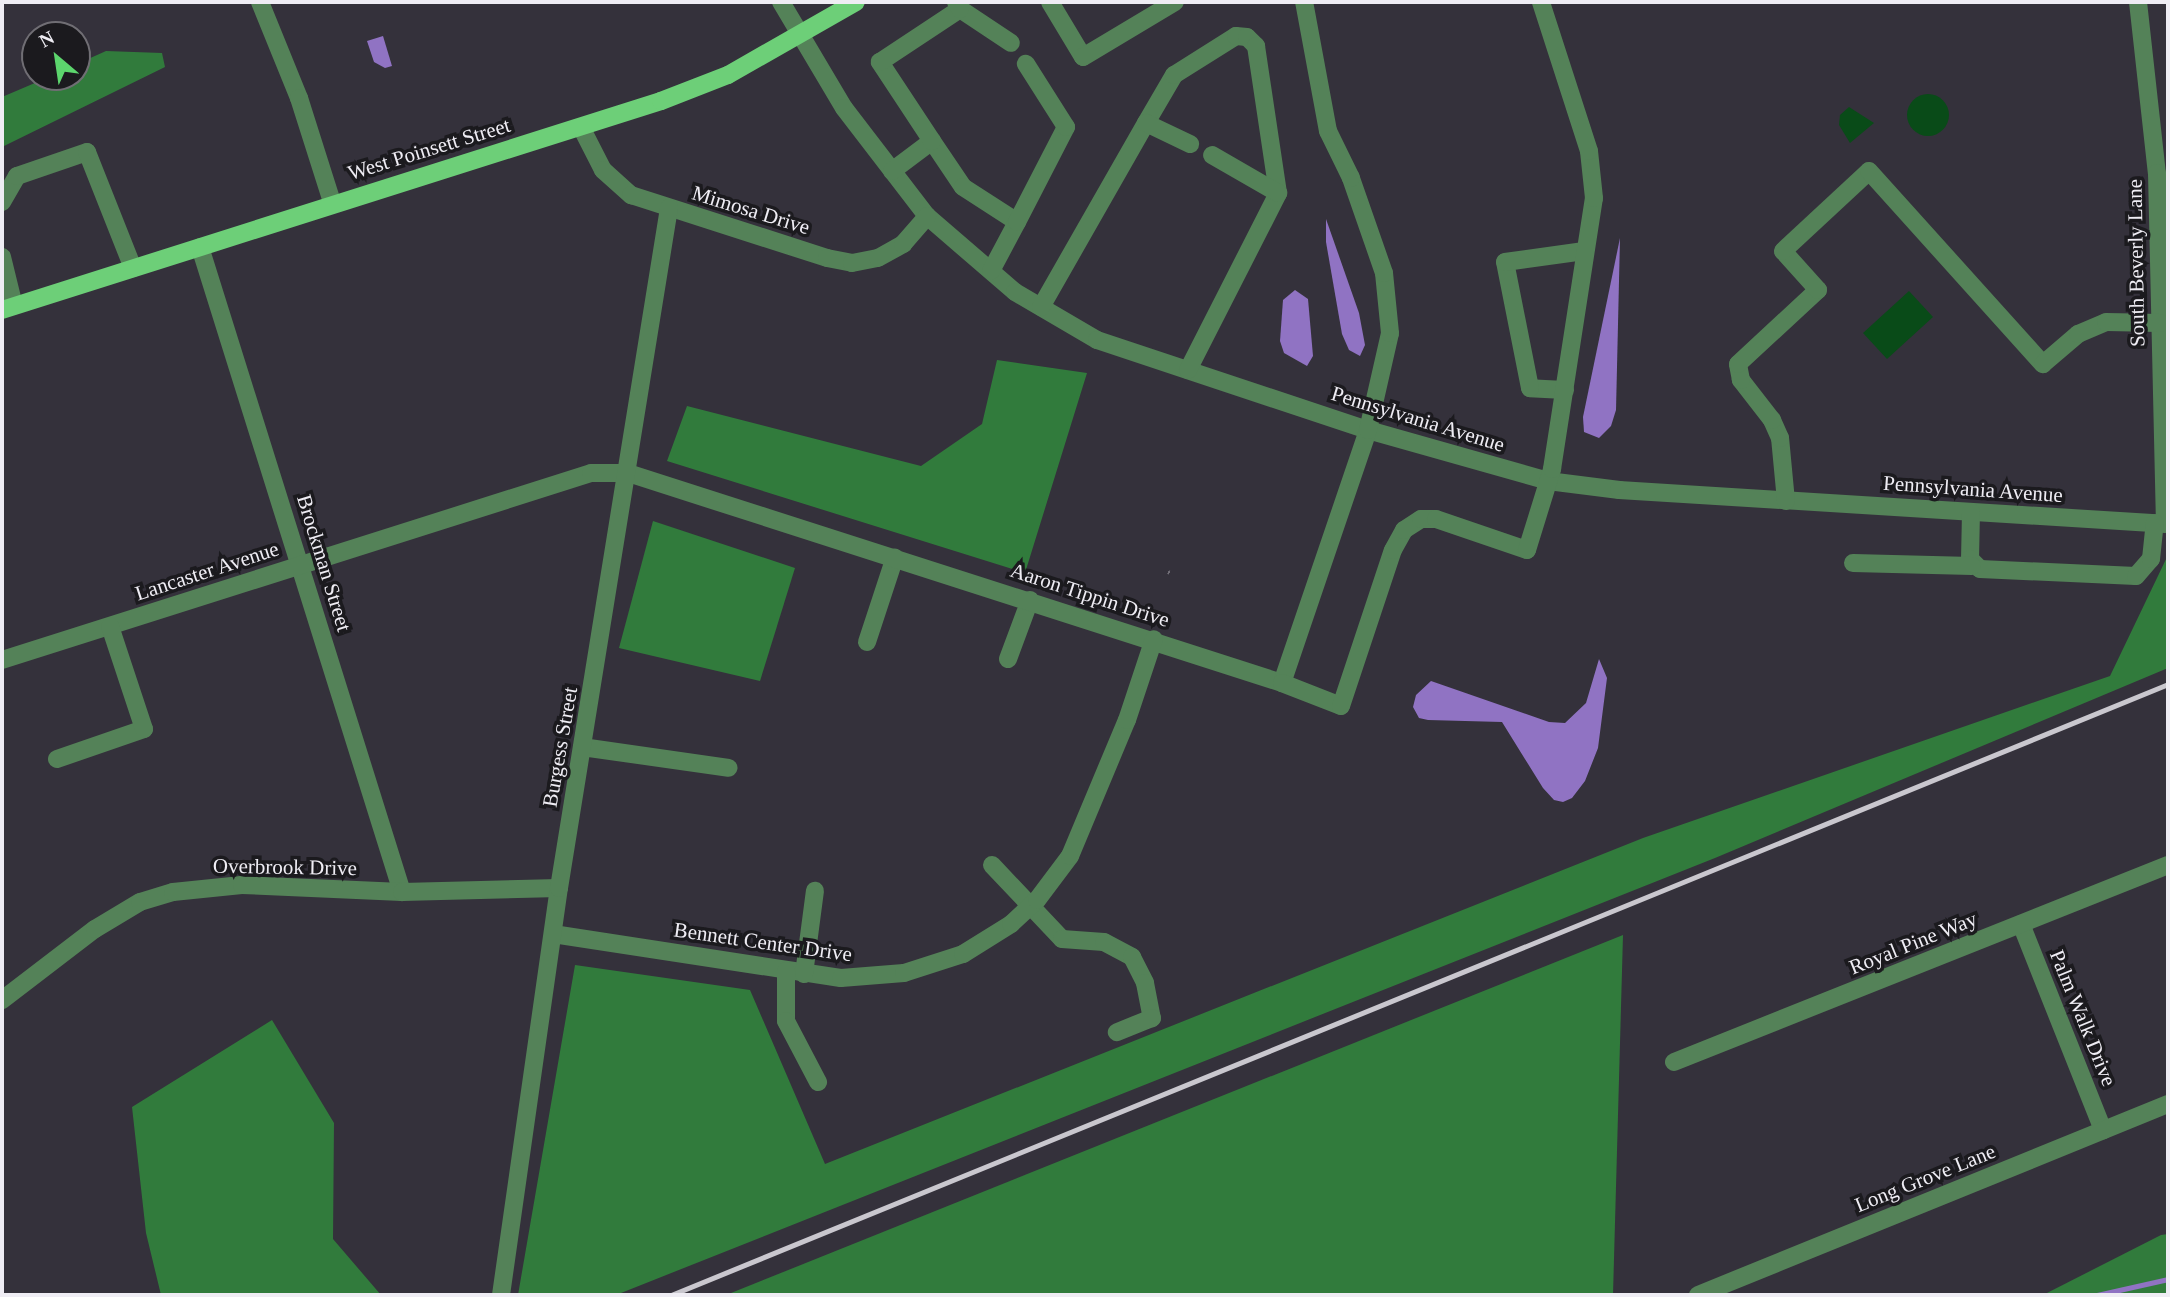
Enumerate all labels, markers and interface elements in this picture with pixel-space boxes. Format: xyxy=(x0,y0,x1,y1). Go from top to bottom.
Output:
north arrow xyxy=(21,21,91,91)
text: N xyxy=(35,26,58,51)
street label: West Poinsett Street xyxy=(345,112,513,186)
street label: South Beverly Lane xyxy=(2122,179,2150,347)
street label: Mimosa Drive xyxy=(689,180,813,240)
street label: Pennsylvania Avenue xyxy=(1328,380,1508,458)
street label: Pennsylvania Avenue xyxy=(1882,470,2064,508)
street label: Brockman Street xyxy=(291,492,357,634)
street label: Lancaster Avenue xyxy=(131,536,283,606)
street label: Aaron Tippin Drive xyxy=(1007,557,1173,633)
street label: Burgess Street xyxy=(537,685,583,809)
street label: Overbrook Drive xyxy=(213,853,357,881)
street label: Royal Pine Way xyxy=(1845,906,1981,980)
street label: Bennett Center Drive xyxy=(672,917,854,967)
street label: Palm Walk Drive xyxy=(2044,946,2122,1090)
street label: Long Grove Lane xyxy=(1851,1138,1999,1218)

